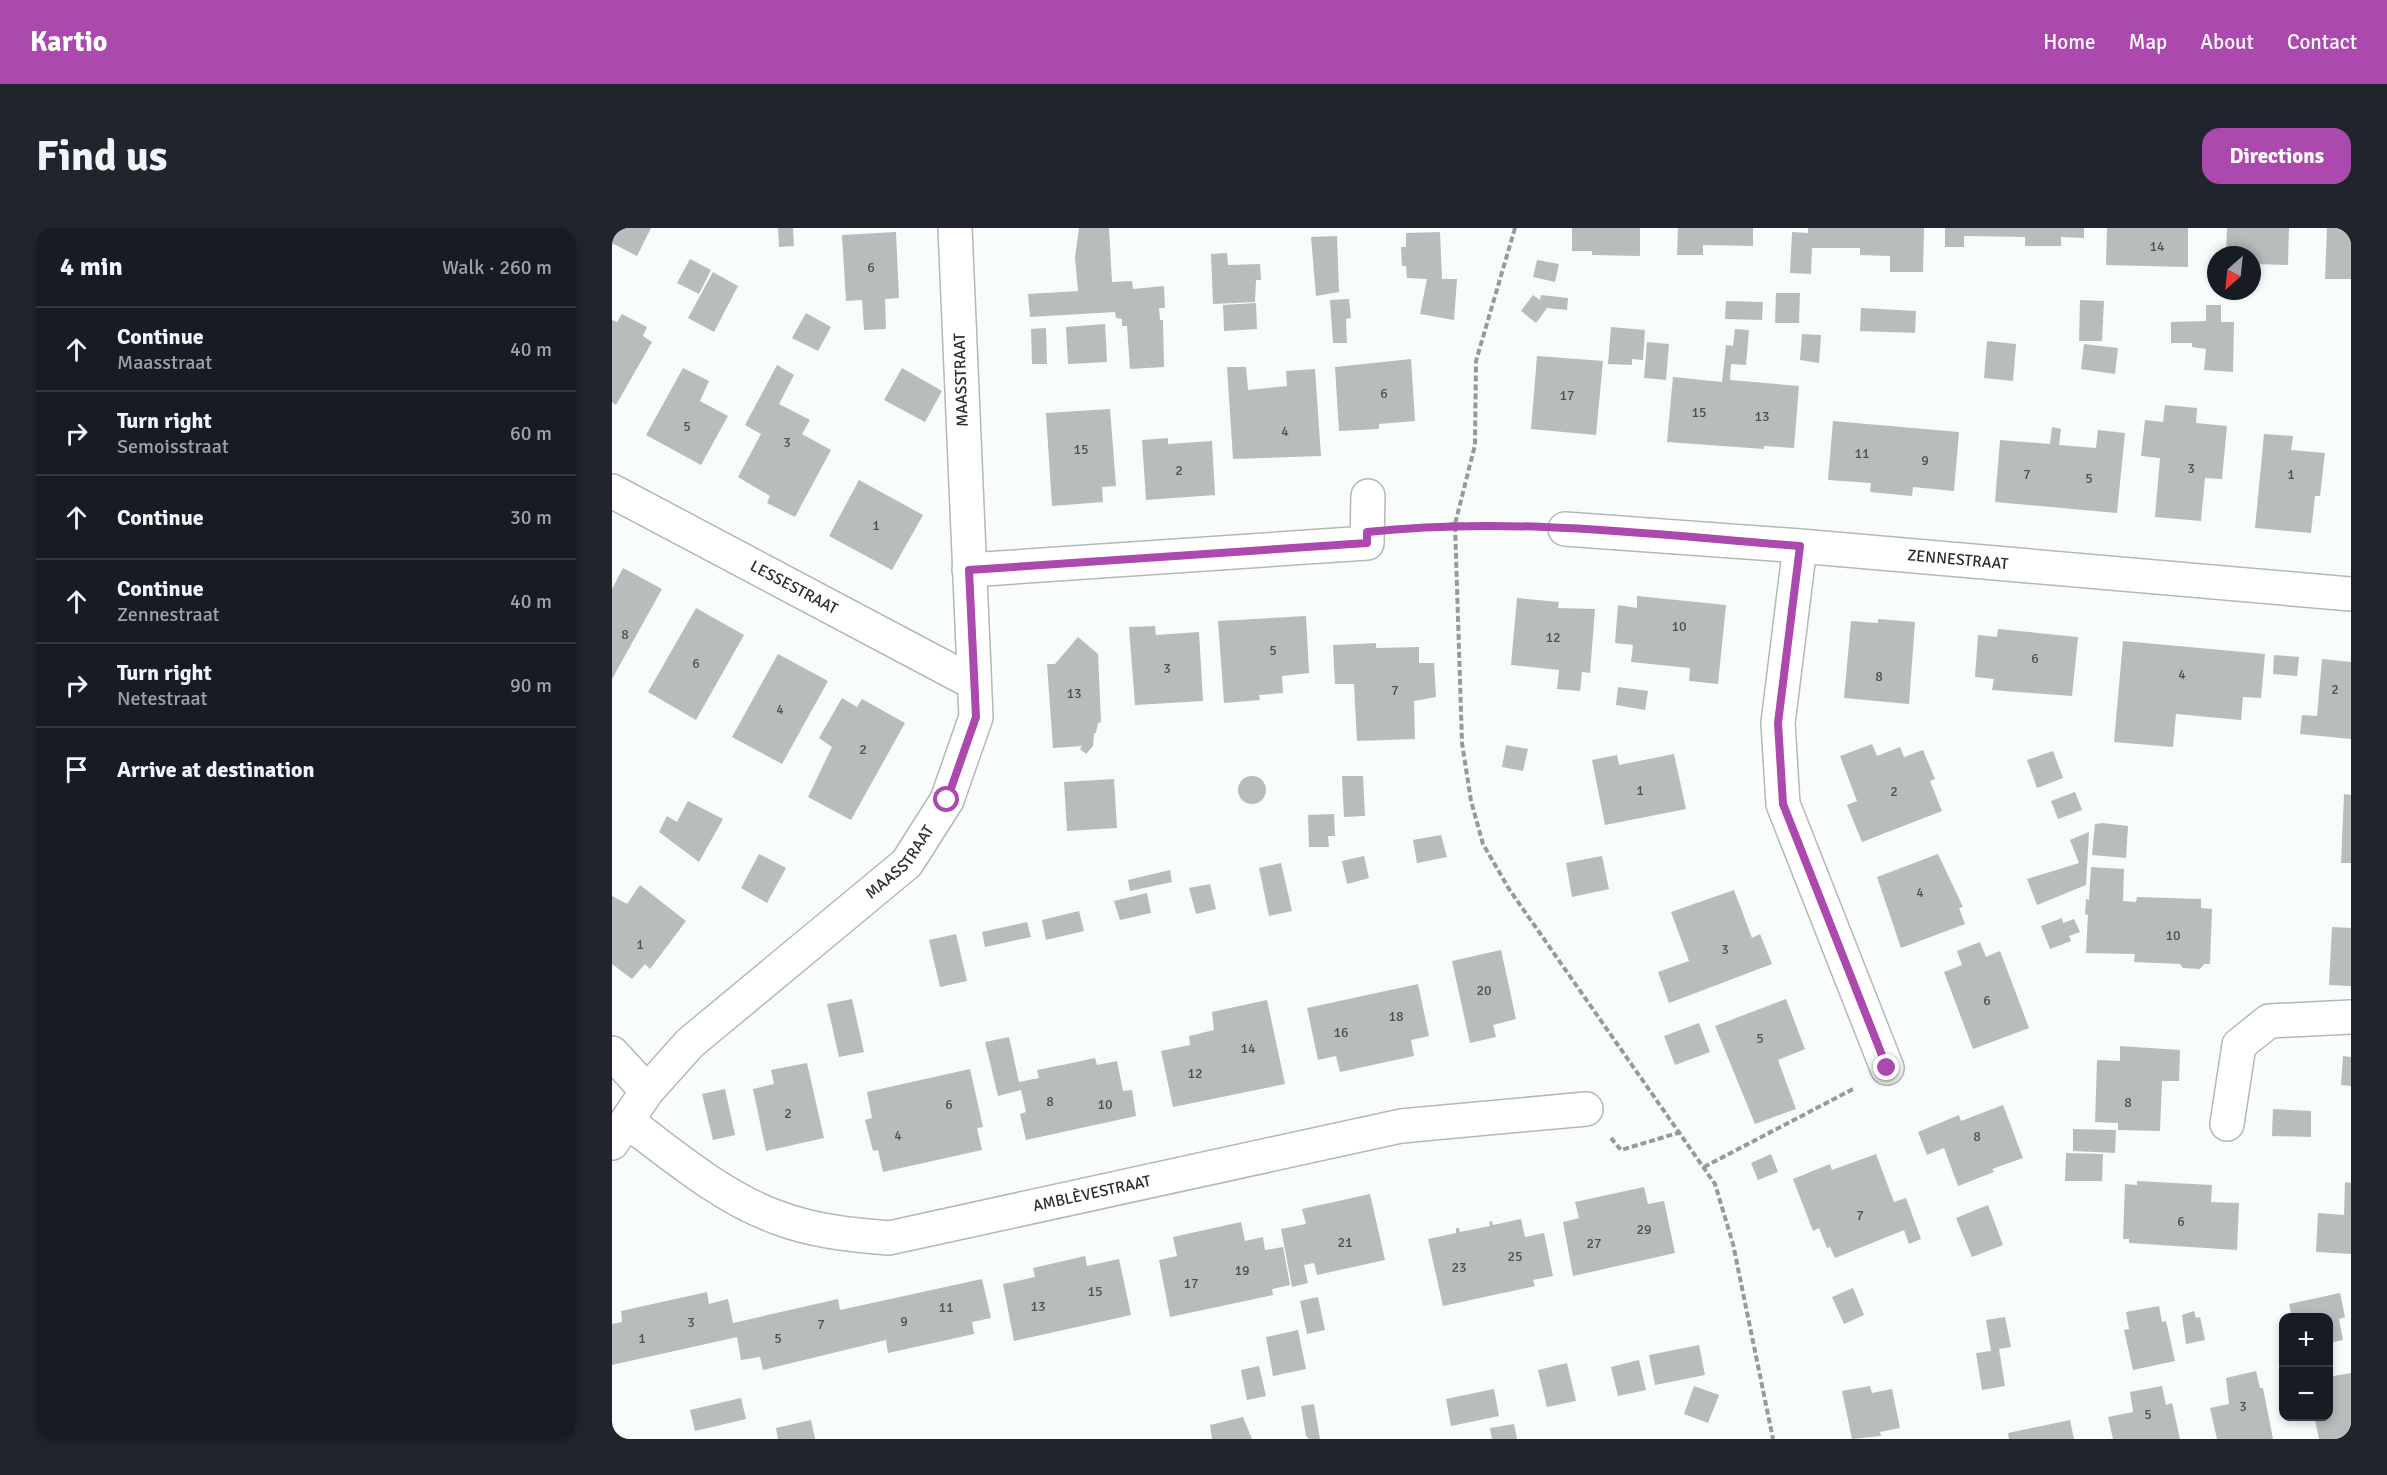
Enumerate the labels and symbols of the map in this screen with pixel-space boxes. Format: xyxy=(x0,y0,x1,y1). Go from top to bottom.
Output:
house number: 14 xyxy=(2149,238,2165,255)
north arrow xyxy=(2207,246,2261,300)
house number: 6 xyxy=(867,259,875,276)
street label: MAASSTRAAT xyxy=(949,333,973,427)
house number: 6 xyxy=(1380,385,1388,402)
house number: 17 xyxy=(1559,387,1575,404)
house number: 15 xyxy=(1691,404,1707,421)
house number: 13 xyxy=(1754,408,1770,425)
house number: 5 xyxy=(683,418,691,435)
house number: 4 xyxy=(1281,423,1289,440)
house number: 3 xyxy=(783,434,791,451)
house number: 15 xyxy=(1073,441,1089,458)
house number: 11 xyxy=(1854,445,1870,462)
house number: 9 xyxy=(1921,452,1929,469)
house number: 3 xyxy=(2187,460,2195,477)
house number: 2 xyxy=(1175,462,1183,479)
house number: 7 xyxy=(2023,466,2031,483)
house number: 1 xyxy=(2287,466,2295,483)
house number: 5 xyxy=(2085,470,2093,487)
house number: 1 xyxy=(872,517,880,534)
street label: ZENNESTRAAT xyxy=(1906,545,2009,574)
street label: LESSESTRAAT xyxy=(747,556,841,619)
house number: 10 xyxy=(1671,618,1687,635)
house number: 8 xyxy=(621,626,629,643)
house number: 12 xyxy=(1545,629,1561,646)
house number: 5 xyxy=(1269,642,1277,659)
house number: 6 xyxy=(2031,650,2039,667)
house number: 6 xyxy=(692,655,700,672)
house number: 3 xyxy=(1163,660,1171,677)
house number: 4 xyxy=(2178,666,2186,683)
house number: 8 xyxy=(1875,668,1883,685)
house number: 2 xyxy=(2331,681,2339,698)
house number: 7 xyxy=(1391,682,1399,699)
house number: 13 xyxy=(1066,685,1082,702)
house number: 4 xyxy=(776,701,784,718)
house number: 2 xyxy=(859,741,867,758)
house number: 1 xyxy=(1636,782,1644,799)
house number: 2 xyxy=(1890,783,1898,800)
route start xyxy=(933,786,959,812)
street label: MAASSTRAAT xyxy=(861,821,938,903)
house number: 4 xyxy=(1916,884,1924,901)
house number: 10 xyxy=(2165,927,2181,944)
house number: 1 xyxy=(636,936,644,953)
house number: 3 xyxy=(1721,941,1729,958)
house number: 20 xyxy=(1476,982,1492,999)
house number: 6 xyxy=(1983,992,1991,1009)
house number: 18 xyxy=(1388,1008,1404,1025)
house number: 16 xyxy=(1333,1024,1349,1041)
house number: 5 xyxy=(1756,1030,1764,1047)
house number: 14 xyxy=(1240,1040,1256,1057)
route end xyxy=(1873,1054,1899,1080)
house number: 12 xyxy=(1187,1065,1203,1082)
house number: 8 xyxy=(1046,1093,1054,1110)
house number: 8 xyxy=(2124,1094,2132,1111)
house number: 6 xyxy=(945,1096,953,1113)
house number: 10 xyxy=(1097,1096,1113,1113)
house number: 2 xyxy=(784,1105,792,1122)
house number: 4 xyxy=(894,1127,902,1144)
house number: 8 xyxy=(1973,1128,1981,1145)
street label: AMBLÈVESTRAAT xyxy=(1031,1171,1153,1216)
house number: 7 xyxy=(1856,1207,1864,1224)
house number: 6 xyxy=(2177,1213,2185,1230)
house number: 29 xyxy=(1636,1221,1652,1238)
house number: 21 xyxy=(1337,1234,1353,1251)
house number: 27 xyxy=(1586,1235,1602,1252)
house number: 25 xyxy=(1507,1248,1523,1265)
house number: 23 xyxy=(1451,1259,1467,1276)
house number: 19 xyxy=(1234,1262,1250,1279)
house number: 17 xyxy=(1183,1275,1199,1292)
house number: 15 xyxy=(1087,1283,1103,1300)
house number: 13 xyxy=(1030,1298,1046,1315)
house number: 11 xyxy=(938,1299,954,1316)
house number: 9 xyxy=(900,1313,908,1330)
house number: 3 xyxy=(687,1314,695,1331)
house number: 7 xyxy=(817,1316,825,1333)
house number: 1 xyxy=(638,1330,646,1347)
house number: 5 xyxy=(774,1330,782,1347)
house number: 3 xyxy=(2239,1398,2247,1415)
house number: 5 xyxy=(2144,1406,2152,1423)

